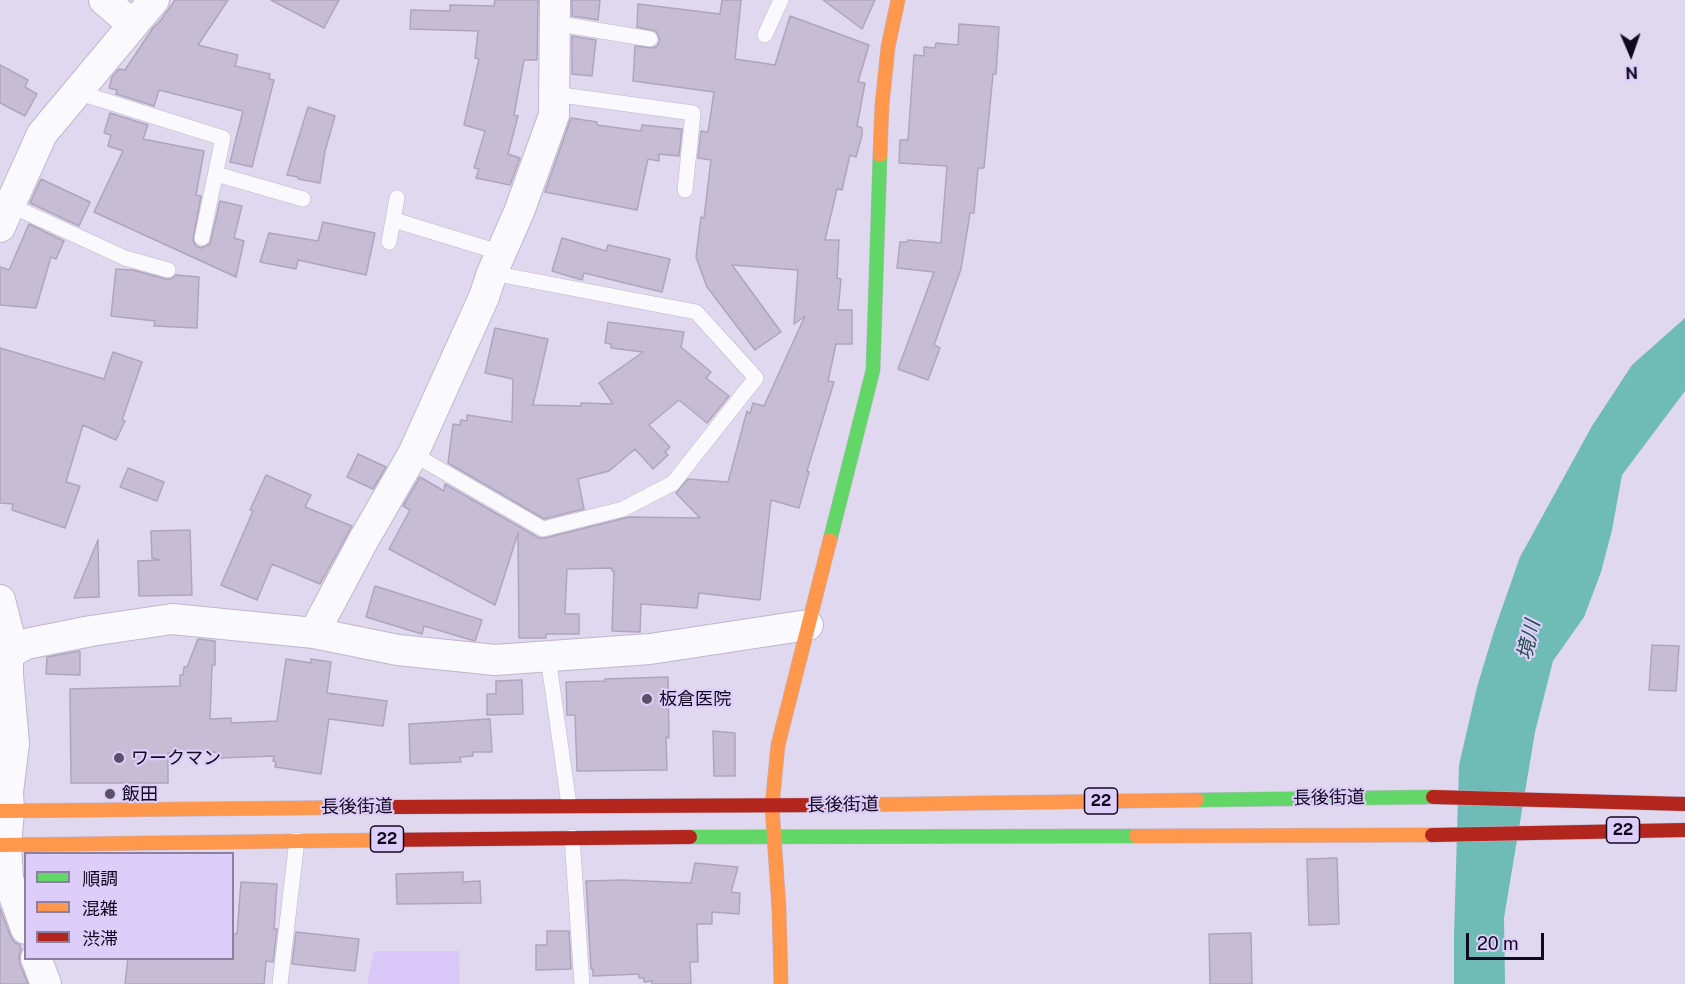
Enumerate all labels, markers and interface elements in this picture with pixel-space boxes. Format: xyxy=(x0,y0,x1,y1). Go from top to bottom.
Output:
north arrow xyxy=(1601,24,1661,84)
text: N xyxy=(1625,63,1638,82)
water label: 境川 xyxy=(1513,618,1545,662)
place label: 板倉医院 xyxy=(659,688,731,710)
marker: 板倉医院 xyxy=(640,692,654,706)
place label: ワークマン xyxy=(131,747,221,769)
marker: ワークマン xyxy=(112,751,126,765)
place label: 飯田 xyxy=(122,783,158,805)
marker: 飯田 xyxy=(103,787,117,801)
street label: 長後街道 xyxy=(1293,787,1365,809)
road number: 22 xyxy=(1084,788,1118,814)
street label: 長後街道 xyxy=(807,794,879,816)
street label: 長後街道 xyxy=(321,796,393,818)
road number: 22 xyxy=(1606,817,1640,843)
road number: 22 xyxy=(370,826,404,852)
legend xyxy=(24,852,234,960)
text: 順調 xyxy=(82,868,118,889)
text: 混雑 xyxy=(82,898,118,919)
scale bar xyxy=(1469,921,1547,959)
text: 渋滞 xyxy=(82,928,118,949)
text: 20 m xyxy=(1477,933,1519,954)

